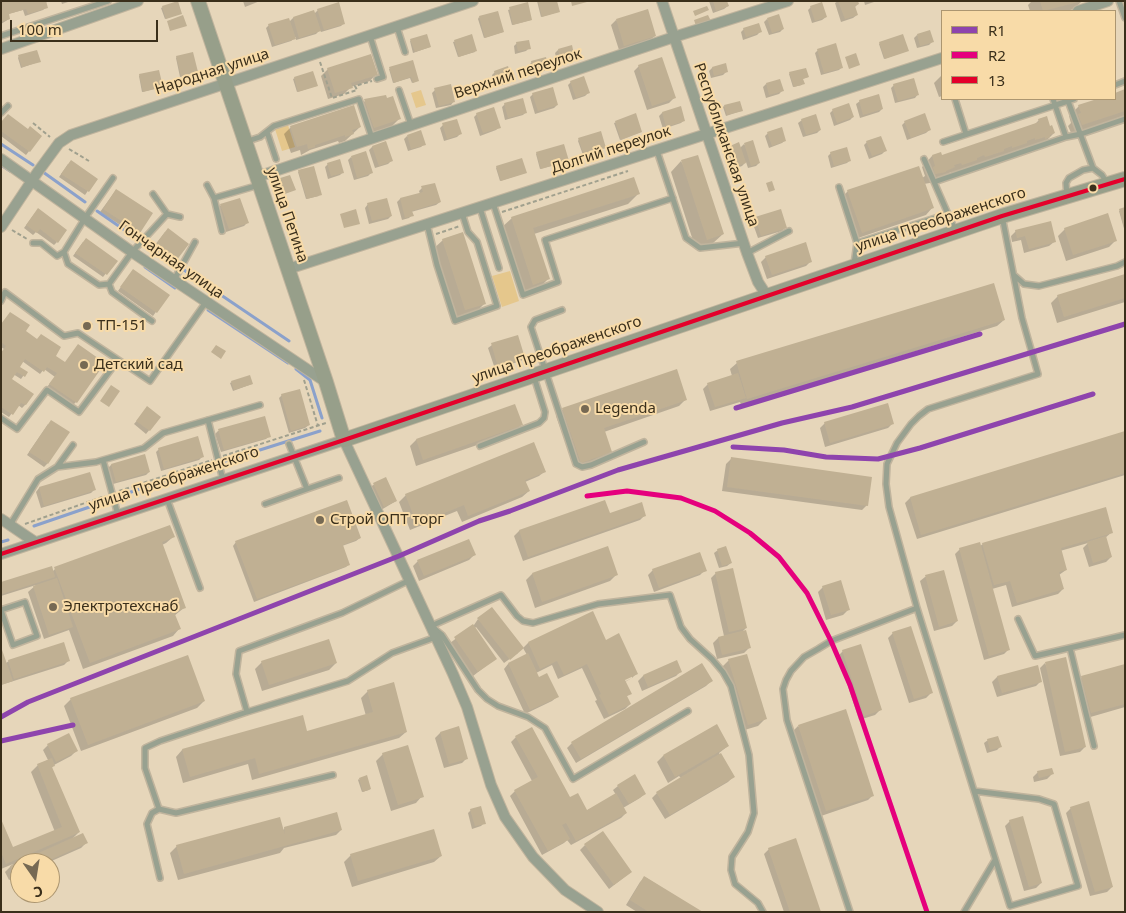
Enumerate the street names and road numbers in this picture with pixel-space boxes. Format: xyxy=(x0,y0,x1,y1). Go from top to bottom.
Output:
street label: Народная улица xyxy=(153,45,271,99)
street label: Верхний переулок xyxy=(452,45,584,103)
street label: Республиканская улица xyxy=(689,61,763,229)
street label: Долгий переулок xyxy=(549,122,673,178)
street label: улица Петина xyxy=(262,165,312,265)
street label: улица Преображенского xyxy=(854,184,1028,256)
street label: Гончарная улица xyxy=(115,217,227,303)
street label: улица Преображенского xyxy=(470,313,644,387)
street label: улица Преображенского xyxy=(87,443,261,515)

